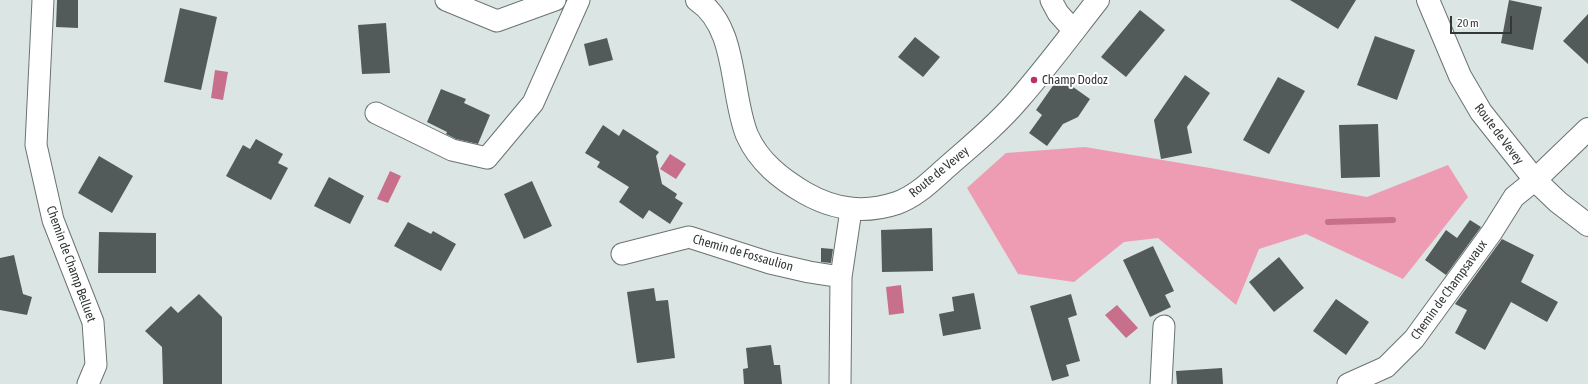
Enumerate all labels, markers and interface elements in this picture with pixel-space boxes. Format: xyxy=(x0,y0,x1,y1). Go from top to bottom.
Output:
scale bar xyxy=(1452,8,1514,34)
text: 20 m xyxy=(1457,16,1479,30)
place label: Champ Dodoz xyxy=(1042,72,1108,88)
marker: Champ Dodoz xyxy=(1029,75,1039,85)
street label: Route de Vevey xyxy=(1471,101,1527,167)
street label: Route de Vevey xyxy=(906,143,972,201)
street label: Chemin de Champ Belluet xyxy=(43,204,99,324)
street label: Chemin de Fossaulion xyxy=(691,231,795,275)
street label: Chemin de Champsavaux xyxy=(1408,237,1490,343)

